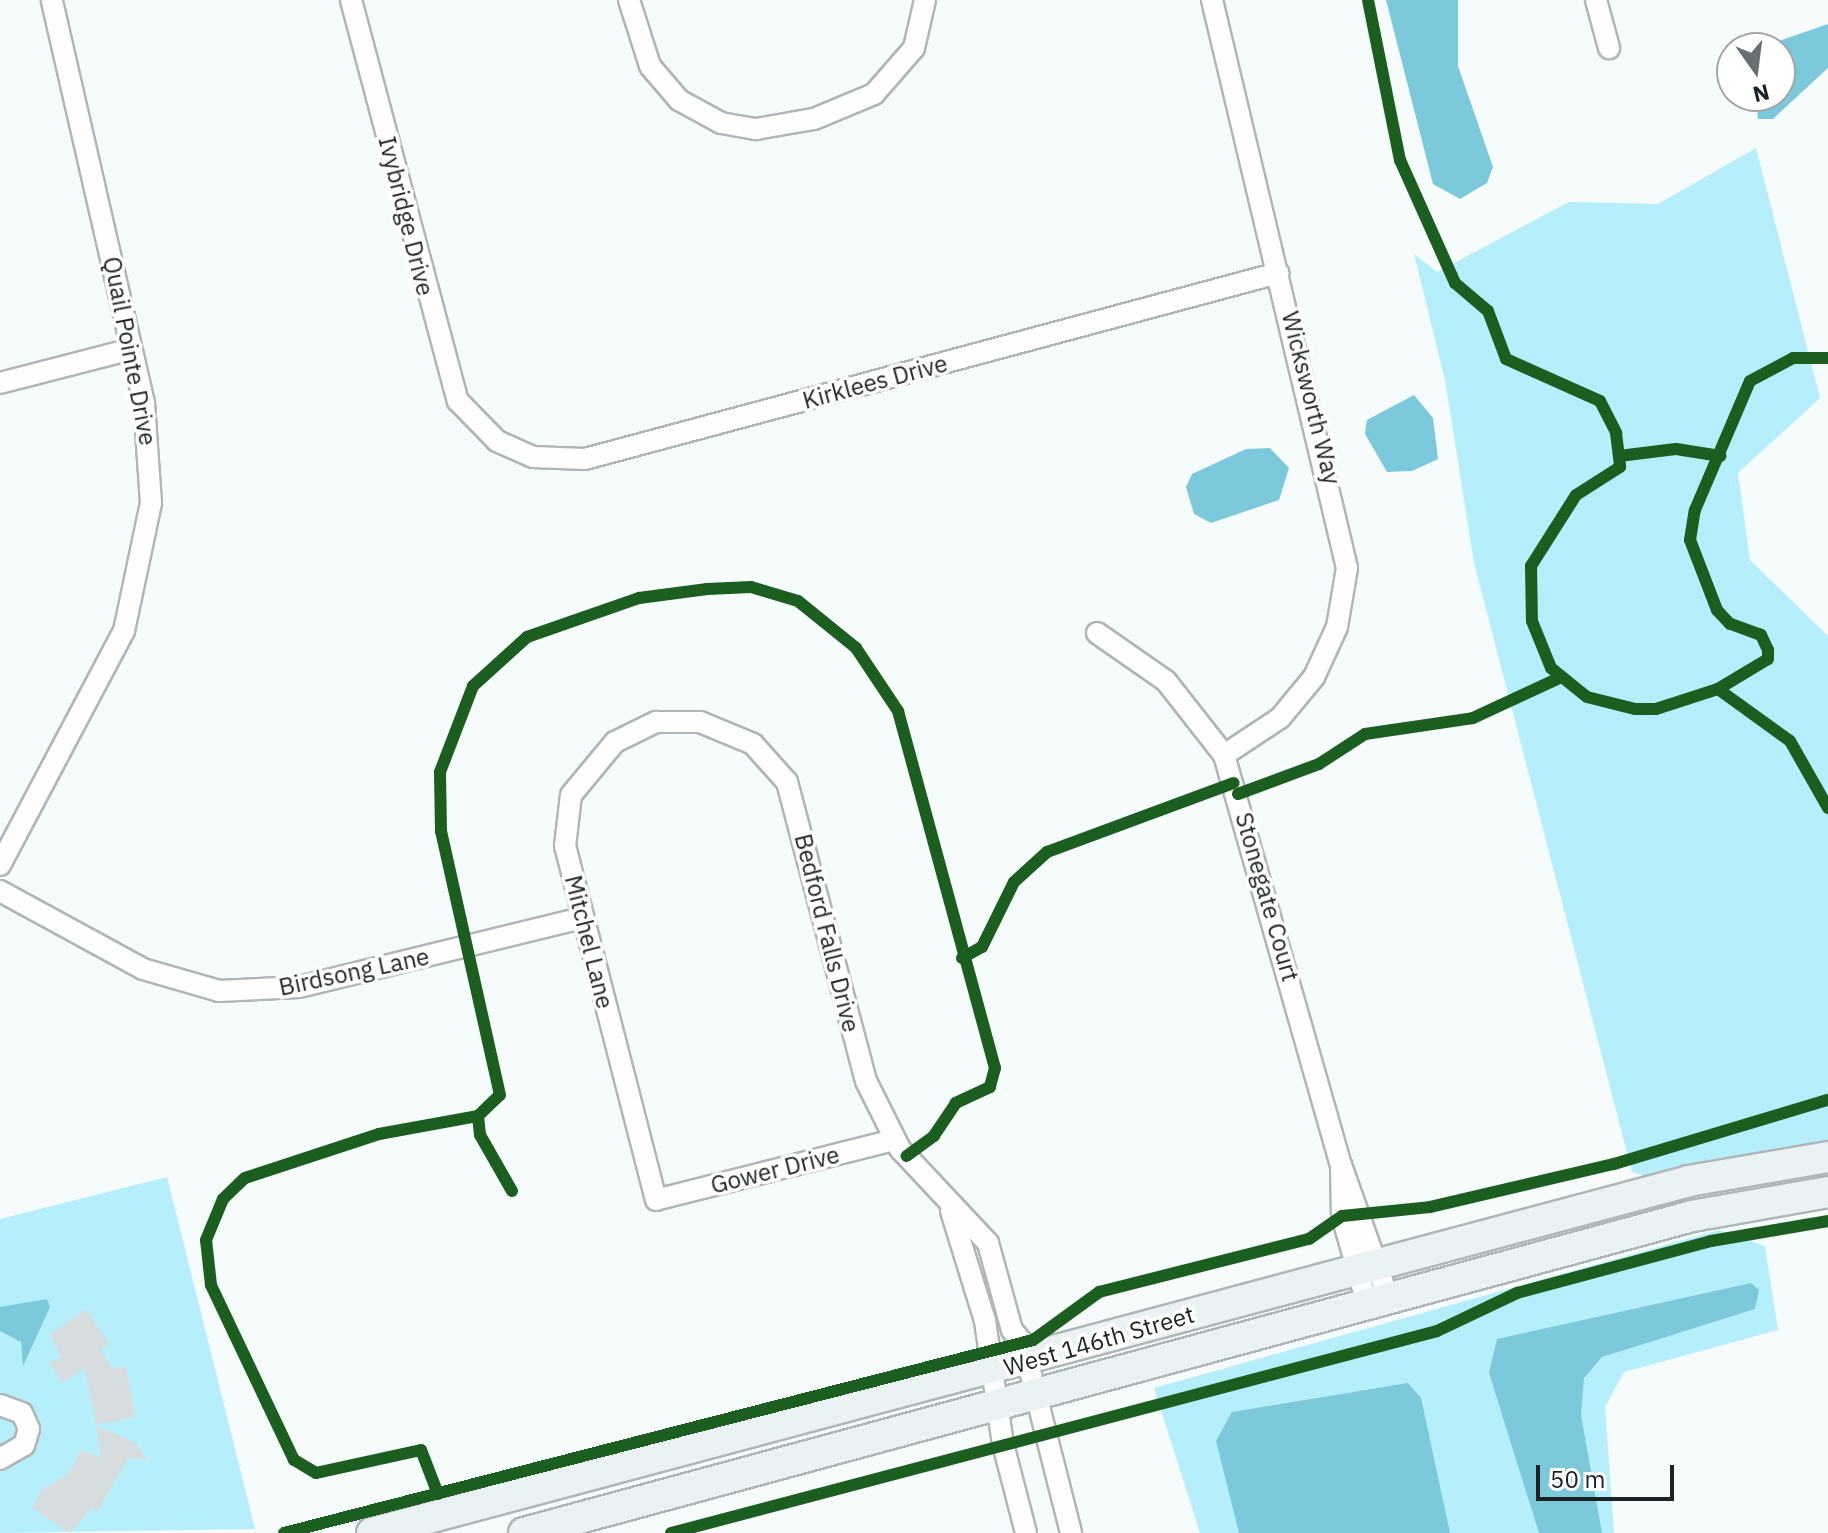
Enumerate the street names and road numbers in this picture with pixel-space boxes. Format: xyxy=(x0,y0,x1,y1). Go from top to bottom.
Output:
street label: Ivybridge Drive xyxy=(372,133,440,299)
street label: Quail Pointe Drive xyxy=(98,254,162,448)
street label: Wicksworth Way xyxy=(1276,308,1346,488)
street label: Kirklees Drive xyxy=(800,349,950,415)
street label: Stonegate Court xyxy=(1229,809,1305,985)
street label: Bedford Falls Drive xyxy=(788,831,866,1035)
street label: Mitchel Lane xyxy=(559,872,619,1012)
street label: Birdsong Lane xyxy=(276,942,432,1002)
street label: Gower Drive xyxy=(708,1140,842,1200)
street label: West 146th Street xyxy=(1001,1300,1197,1382)

